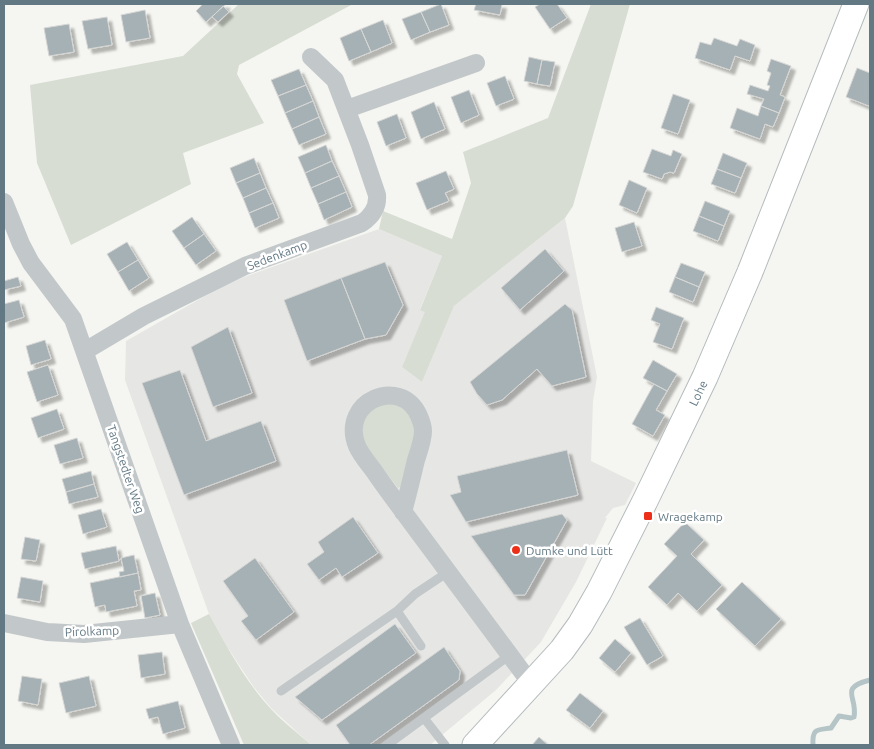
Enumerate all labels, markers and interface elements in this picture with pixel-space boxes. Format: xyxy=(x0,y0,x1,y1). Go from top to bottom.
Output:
street label: Sedenkamp xyxy=(245,238,309,272)
street label: Lohe xyxy=(686,378,710,408)
street label: Tangstedter Weg xyxy=(105,423,147,515)
marker: Wragekamp xyxy=(642,510,654,522)
place label: Wragekamp xyxy=(658,510,723,523)
marker: Dumke und Lütt xyxy=(510,544,522,556)
place label: Dumke und Lütt xyxy=(526,544,613,557)
street label: Pirolkamp xyxy=(65,624,119,638)

